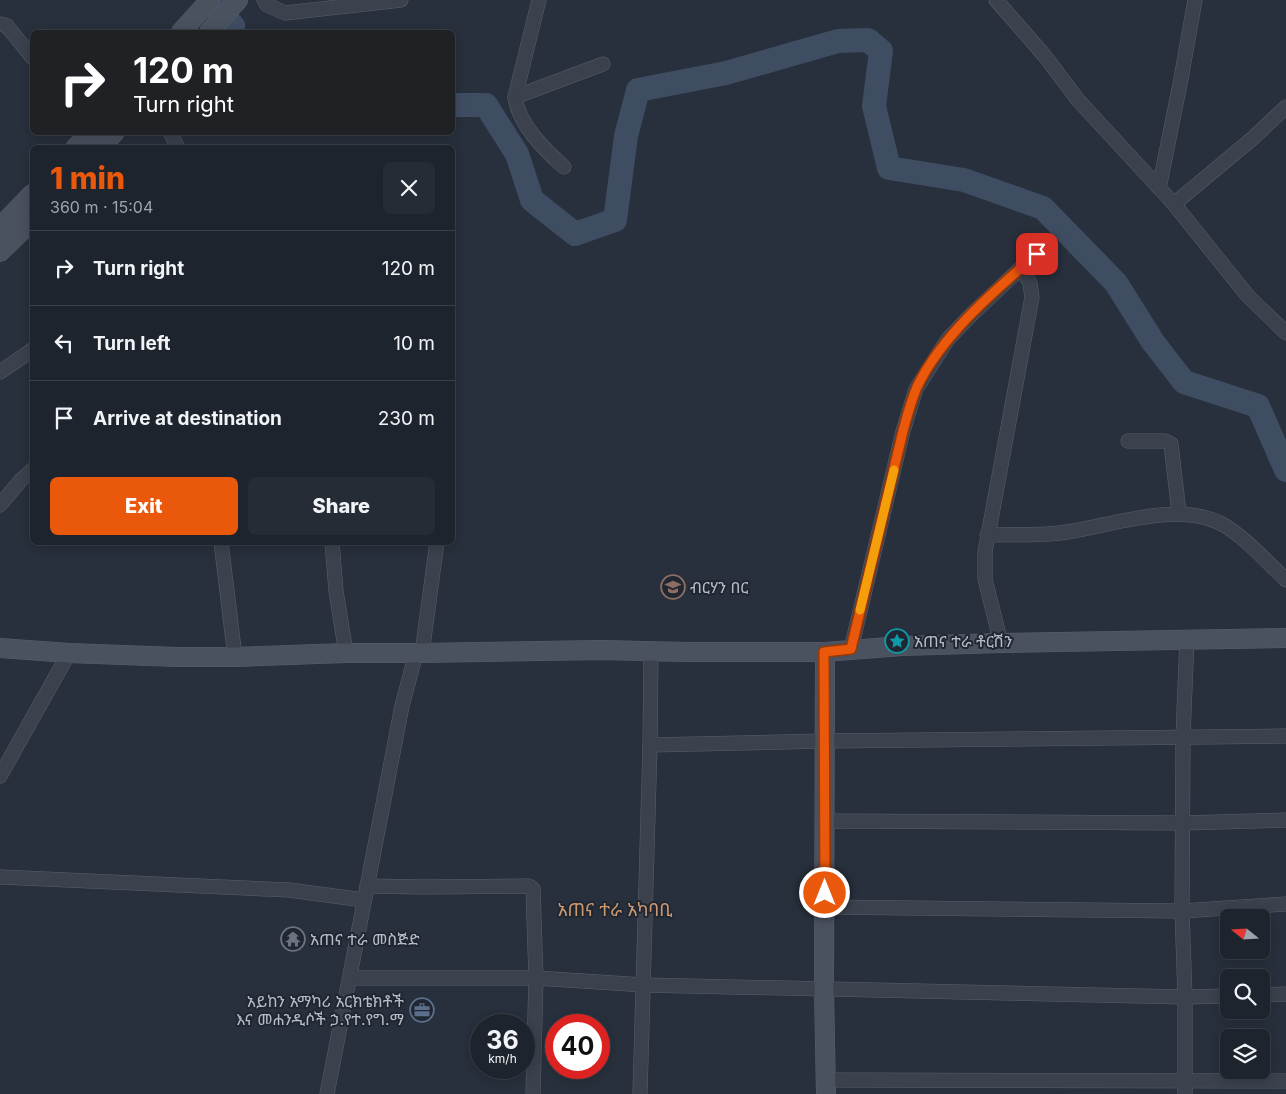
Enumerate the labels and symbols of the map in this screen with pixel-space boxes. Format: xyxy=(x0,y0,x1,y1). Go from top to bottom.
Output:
pin xyxy=(1016,233,1058,275)
school or university icon: ብርሃን በር xyxy=(660,574,686,600)
place label: ብርሃን በር xyxy=(690,577,748,597)
place icon: አጠና ተራ ቶርሽን xyxy=(884,628,910,654)
place label: አጠና ተራ ቶርሽን xyxy=(914,631,1012,651)
position arrow xyxy=(798,866,850,918)
district label: አጠና ተራ አካባቢ xyxy=(557,899,673,920)
north arrow xyxy=(1220,909,1270,959)
temple icon: አጠና ተራ መስጅድ xyxy=(280,926,306,952)
place label: አጠና ተራ መስጅድ xyxy=(310,929,420,949)
place label: አይከን አማካሪ አርክቴክቶች እና መሐንዲሶች ኃ.የተ.የግ.ማ xyxy=(236,991,404,1029)
office icon: አይከን አማካሪ አርክቴክቶች እና መሐንዲሶች ኃ.የተ.የግ.ማ xyxy=(409,997,435,1023)
speed limit sign: 40 xyxy=(545,1014,610,1079)

